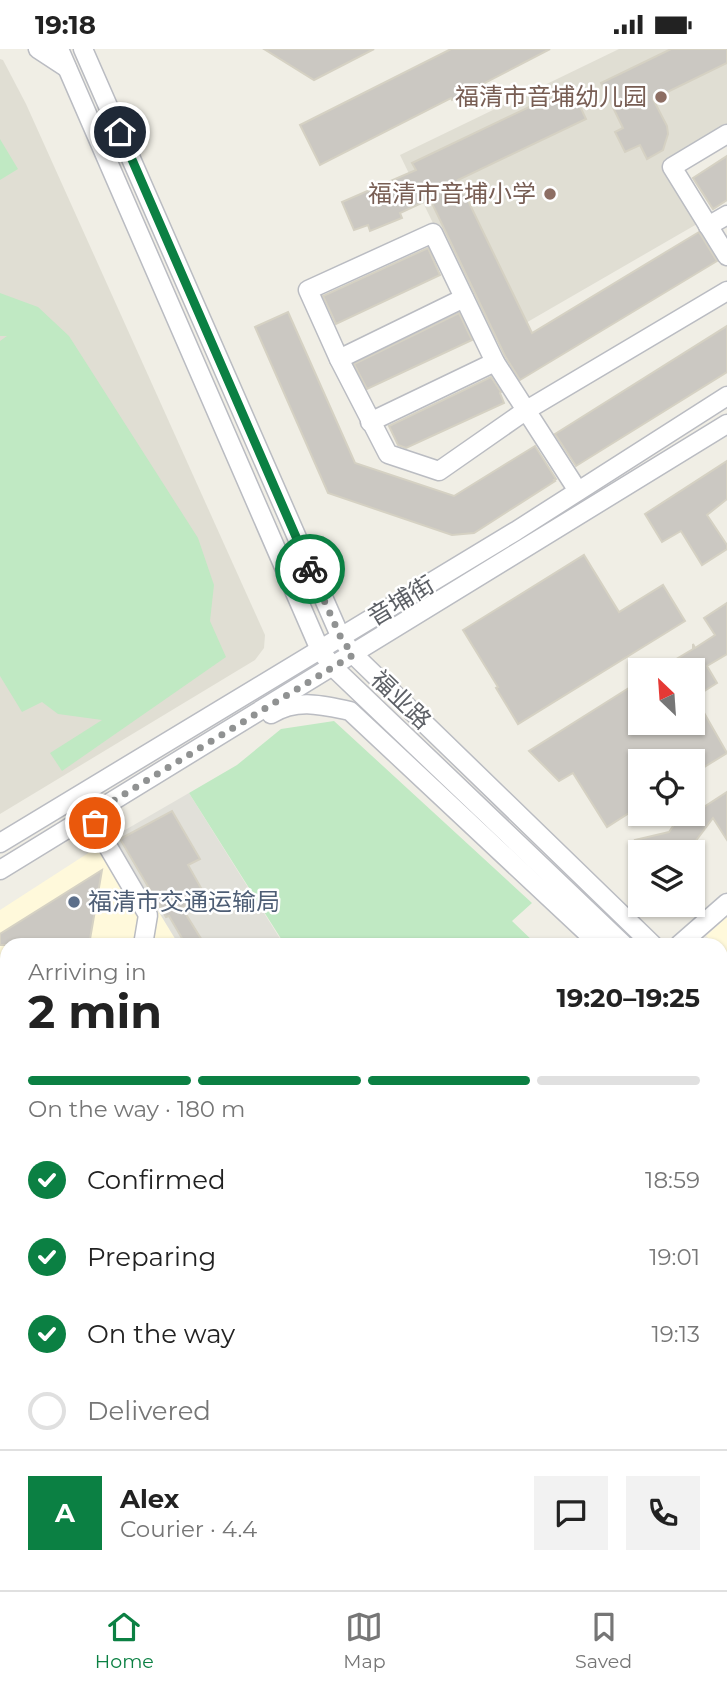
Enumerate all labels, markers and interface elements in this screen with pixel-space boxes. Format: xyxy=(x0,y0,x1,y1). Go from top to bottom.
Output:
text: 19:18 xyxy=(35,9,96,41)
place label: 福清市音埔幼儿园 xyxy=(455,82,647,111)
marker: 福清市音埔幼儿园 xyxy=(653,89,669,105)
pin xyxy=(90,102,150,162)
icon: home xyxy=(101,113,139,151)
place label: 福清市音埔小学 xyxy=(368,179,536,208)
marker: 福清市音埔小学 xyxy=(542,186,558,202)
courier xyxy=(275,534,345,604)
icon: bike xyxy=(291,550,329,588)
street label: 音埔街 xyxy=(362,570,439,632)
north arrow xyxy=(628,658,705,735)
map controls xyxy=(628,658,705,917)
street label: 福业路 xyxy=(365,664,437,735)
button: locate xyxy=(628,749,705,826)
pin xyxy=(65,793,125,853)
icon: bag xyxy=(76,804,114,842)
button: layers xyxy=(628,840,705,917)
place label: 福清市交通运输局 xyxy=(88,887,280,916)
marker: 福清市交通运输局 xyxy=(66,894,82,910)
text: Arriving in xyxy=(28,958,147,986)
text: 19:20–19:25 xyxy=(557,982,700,1014)
text: 2 min xyxy=(28,983,162,1040)
text: On the way · 180 m xyxy=(28,1095,246,1123)
icon: check xyxy=(28,1161,66,1199)
text: Confirmed xyxy=(87,1164,226,1196)
text: 18:59 xyxy=(645,1166,700,1194)
icon: check xyxy=(28,1238,66,1276)
text: Preparing xyxy=(87,1241,216,1273)
text: 19:01 xyxy=(649,1243,700,1271)
icon: check xyxy=(28,1315,66,1353)
text: On the way xyxy=(87,1318,235,1350)
text: 19:13 xyxy=(652,1320,700,1348)
text: Delivered xyxy=(87,1395,211,1427)
button: chat xyxy=(534,1476,608,1550)
button: phone xyxy=(626,1476,700,1550)
text: Alex xyxy=(120,1483,179,1515)
text: A xyxy=(55,1497,75,1529)
text: Courier · 4.4 xyxy=(120,1515,257,1543)
tab: Home xyxy=(95,1608,154,1673)
tab: Map xyxy=(343,1608,386,1673)
tab: Saved xyxy=(575,1608,632,1673)

